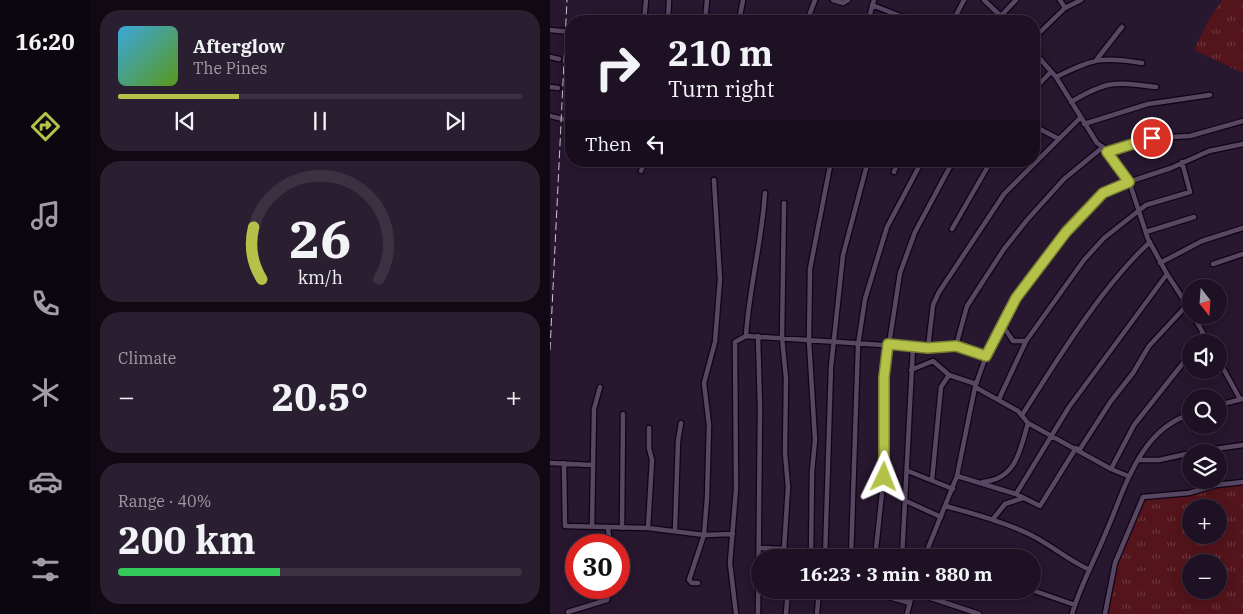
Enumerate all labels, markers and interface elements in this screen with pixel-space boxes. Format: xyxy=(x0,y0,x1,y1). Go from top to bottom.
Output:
text: 16:20 xyxy=(15,27,75,56)
text: 210 m xyxy=(668,30,773,76)
text: Afterglow xyxy=(193,34,285,58)
icon: right xyxy=(585,35,650,100)
text: The Pines xyxy=(193,58,267,78)
text: Turn right xyxy=(668,74,775,103)
icon: previous xyxy=(171,107,199,135)
icon: pause xyxy=(306,107,334,135)
icon: next xyxy=(441,107,469,135)
icon: directions xyxy=(28,109,63,144)
pin xyxy=(1131,117,1173,159)
icon: arrive xyxy=(1138,124,1166,152)
icon: left xyxy=(642,130,670,158)
text: Then xyxy=(585,132,632,156)
icon: music xyxy=(28,198,63,233)
text: 26 xyxy=(289,205,351,272)
text: km/h xyxy=(297,266,343,289)
north arrow xyxy=(1182,279,1228,324)
map controls xyxy=(1182,279,1227,599)
icon: phone xyxy=(28,286,63,321)
button: sound xyxy=(1182,334,1227,379)
text: Climate xyxy=(118,348,176,368)
text: 20.5° xyxy=(272,372,368,421)
icon: climate xyxy=(28,375,63,410)
text: − xyxy=(118,378,135,415)
text: + xyxy=(505,378,522,415)
button: search xyxy=(1182,389,1227,434)
button: layers xyxy=(1182,444,1227,489)
position arrow xyxy=(857,450,909,502)
icon: car xyxy=(28,464,63,499)
text: Range · 40% xyxy=(118,491,211,511)
button: + xyxy=(1182,499,1227,544)
text: 200 km xyxy=(118,515,256,564)
speed limit sign: 30 xyxy=(565,534,630,599)
icon: filters xyxy=(28,552,63,587)
button: − xyxy=(1182,554,1227,599)
text: 16:23 · 3 min · 880 m xyxy=(800,562,992,586)

